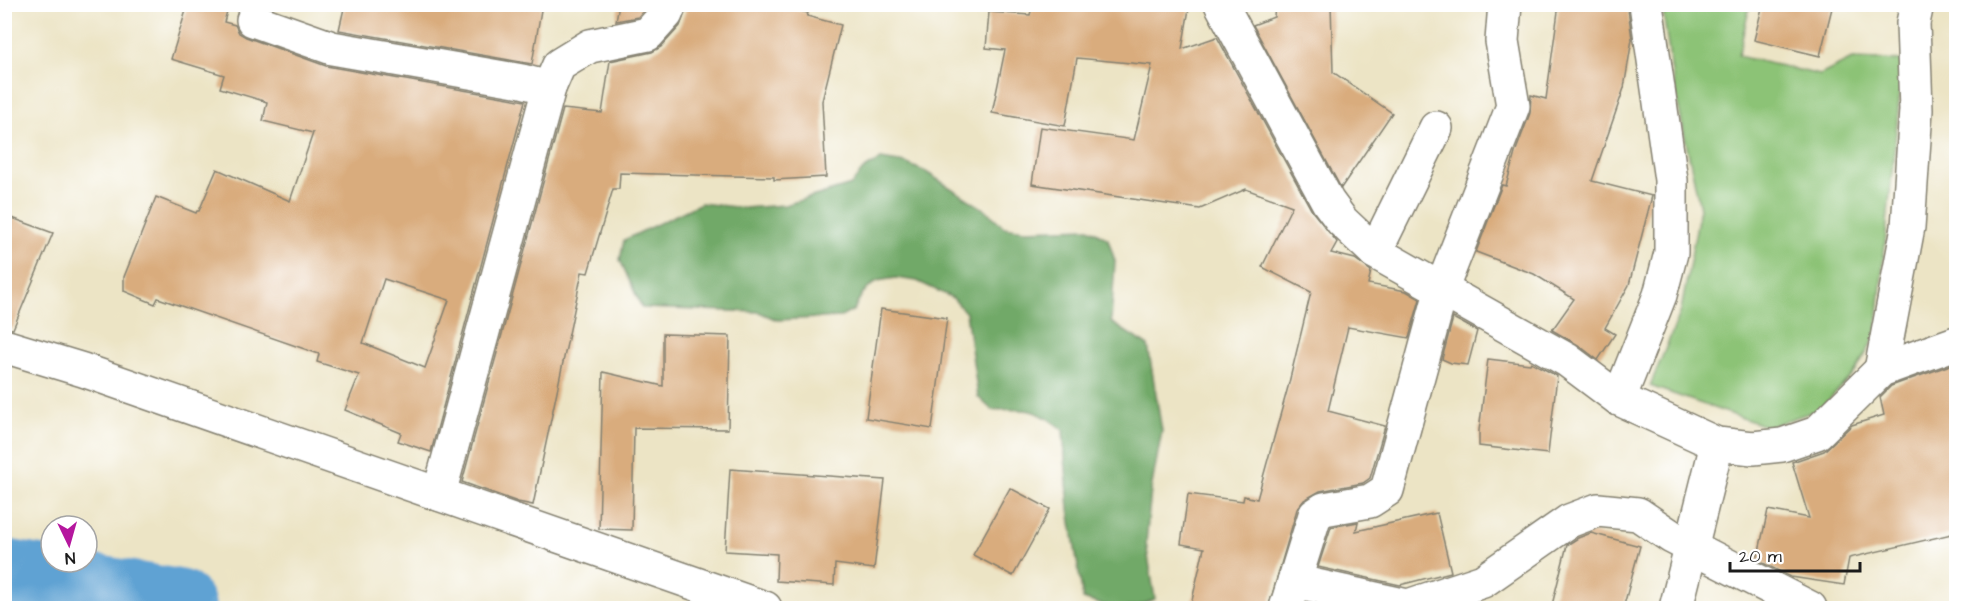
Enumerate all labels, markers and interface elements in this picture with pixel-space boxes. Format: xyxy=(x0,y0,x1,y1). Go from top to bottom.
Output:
north arrow xyxy=(39,514,99,574)
scale bar xyxy=(1730,535,1860,573)
text: 20 m xyxy=(1739,544,1782,569)
text: N xyxy=(64,547,76,569)

